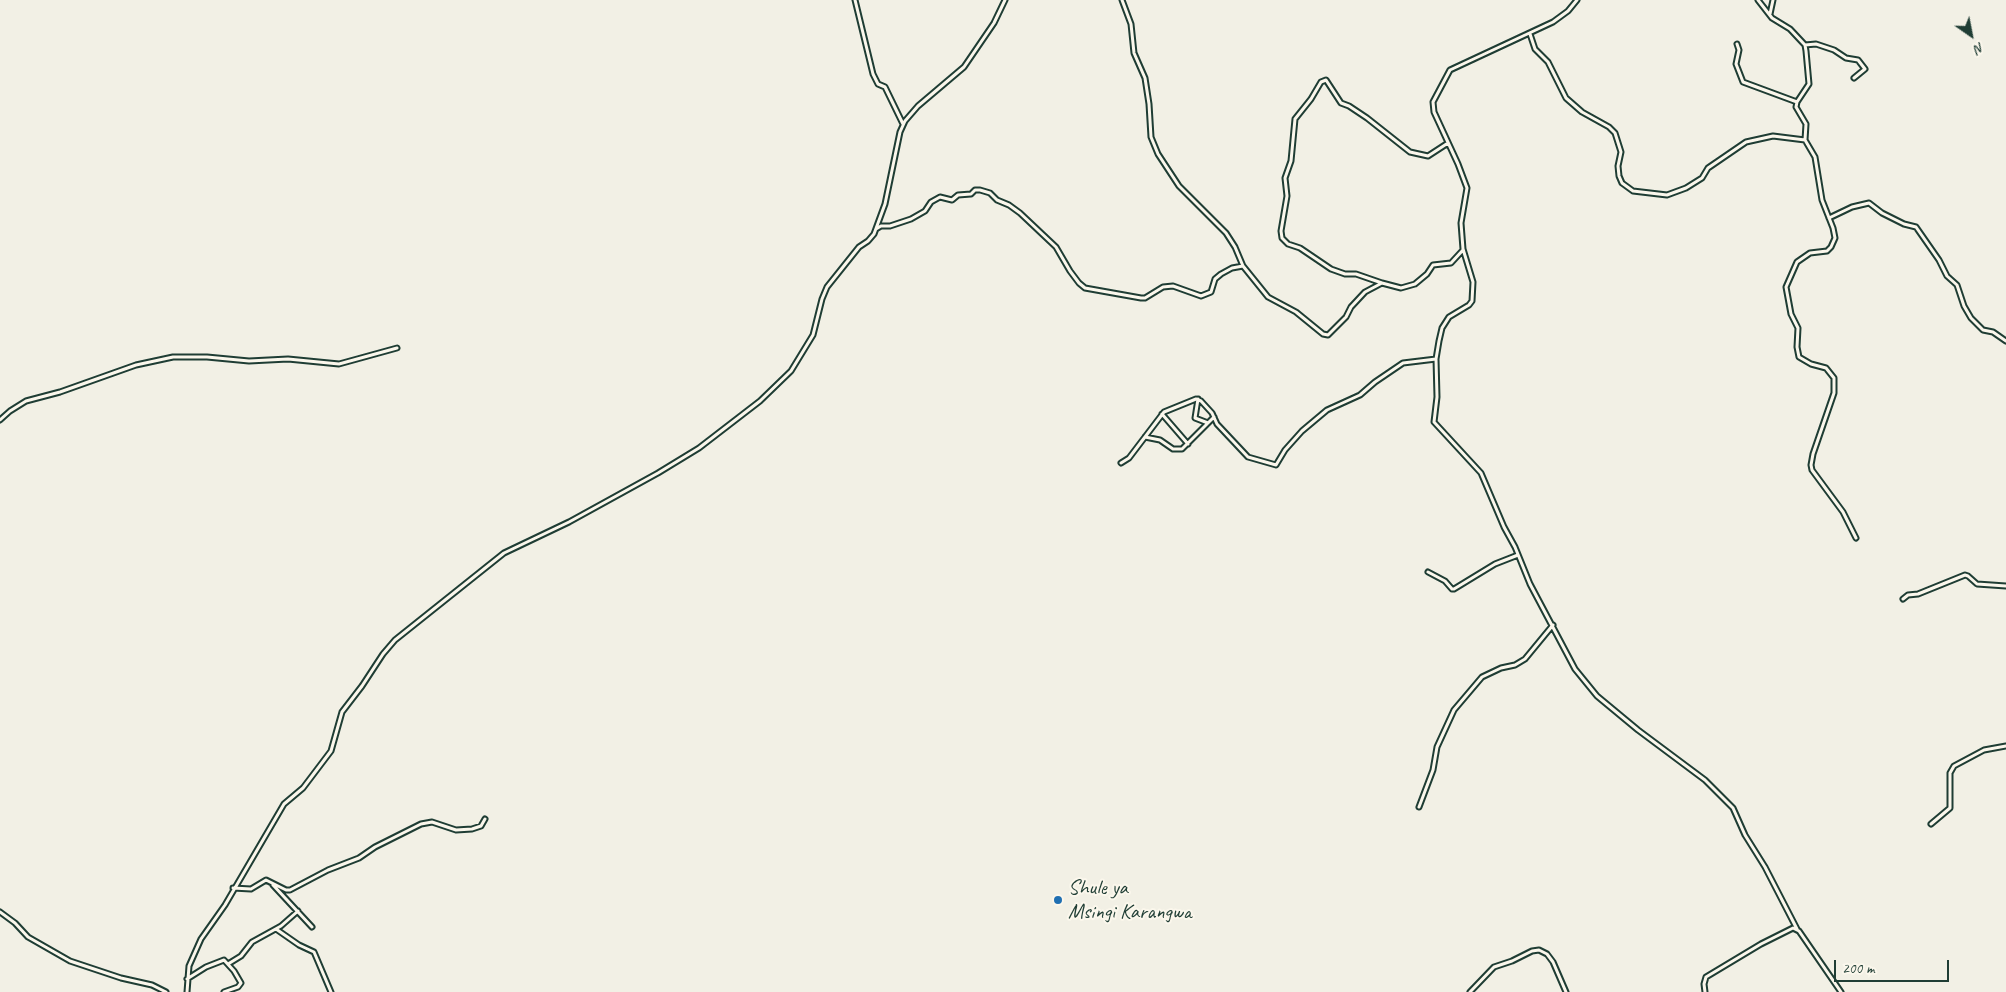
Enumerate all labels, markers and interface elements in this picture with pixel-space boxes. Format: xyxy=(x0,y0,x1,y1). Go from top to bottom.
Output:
north arrow xyxy=(1946,10,1996,60)
text: N xyxy=(1971,39,1988,57)
place label: Shule ya Msingi Karangwa xyxy=(1068,875,1191,925)
marker: Shule ya Msingi Karangwa xyxy=(1052,894,1064,906)
scale bar xyxy=(1836,950,1951,982)
text: 200 m xyxy=(1842,959,1874,978)

